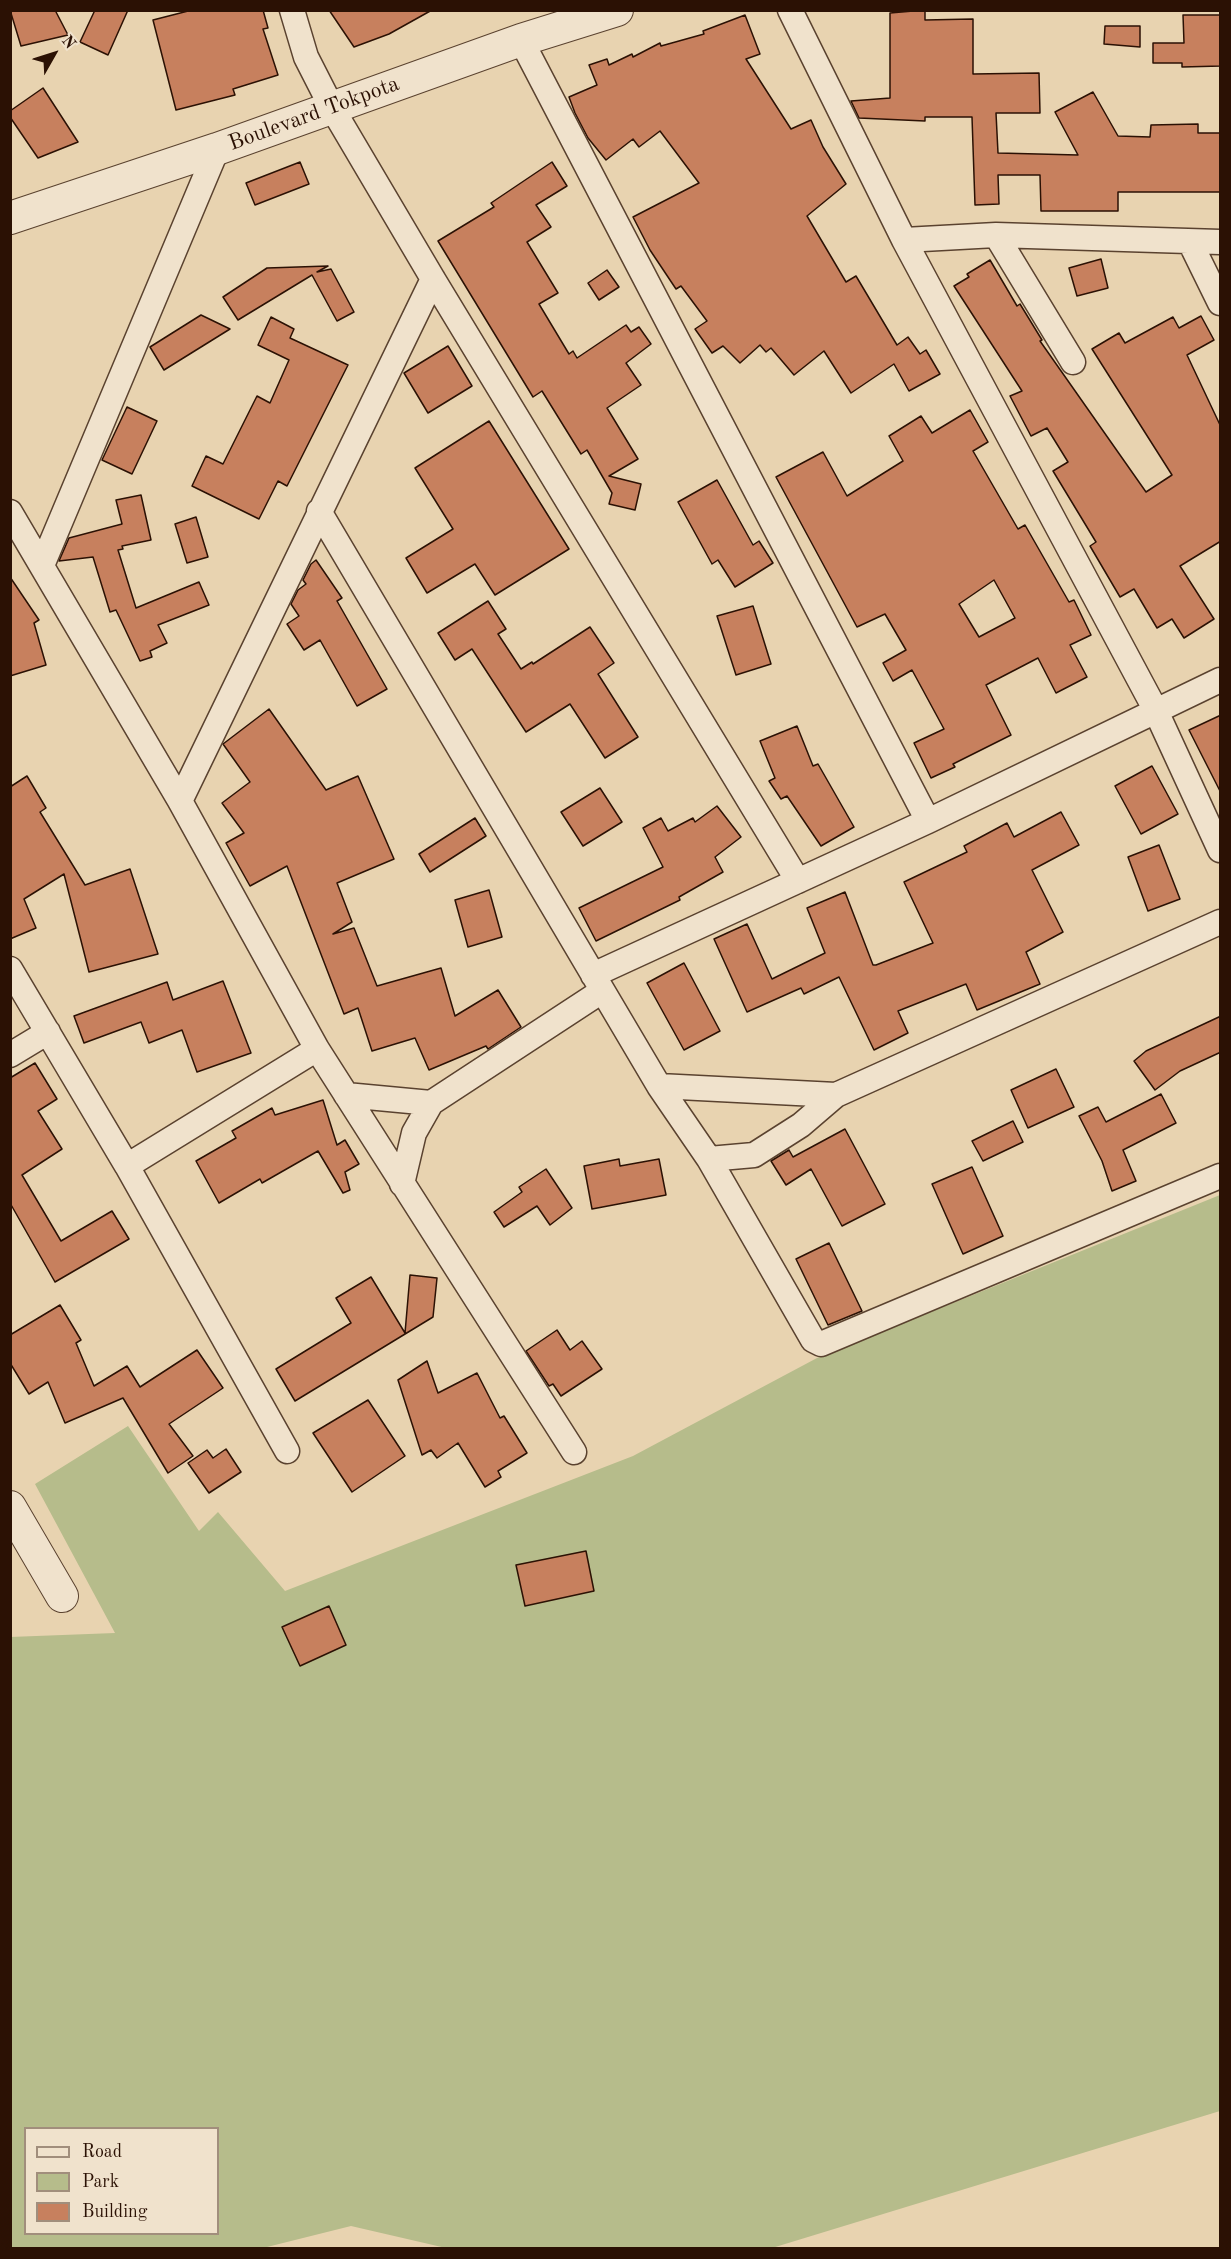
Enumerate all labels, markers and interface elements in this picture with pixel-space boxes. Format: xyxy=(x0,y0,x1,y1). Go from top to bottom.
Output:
north arrow xyxy=(24,24,84,84)
text: N xyxy=(58,33,78,52)
street label: Boulevard Tokpota xyxy=(225,71,403,157)
legend xyxy=(24,2127,219,2235)
text: Road xyxy=(82,2143,122,2161)
text: Park xyxy=(82,2173,119,2191)
text: Building xyxy=(82,2203,147,2221)

